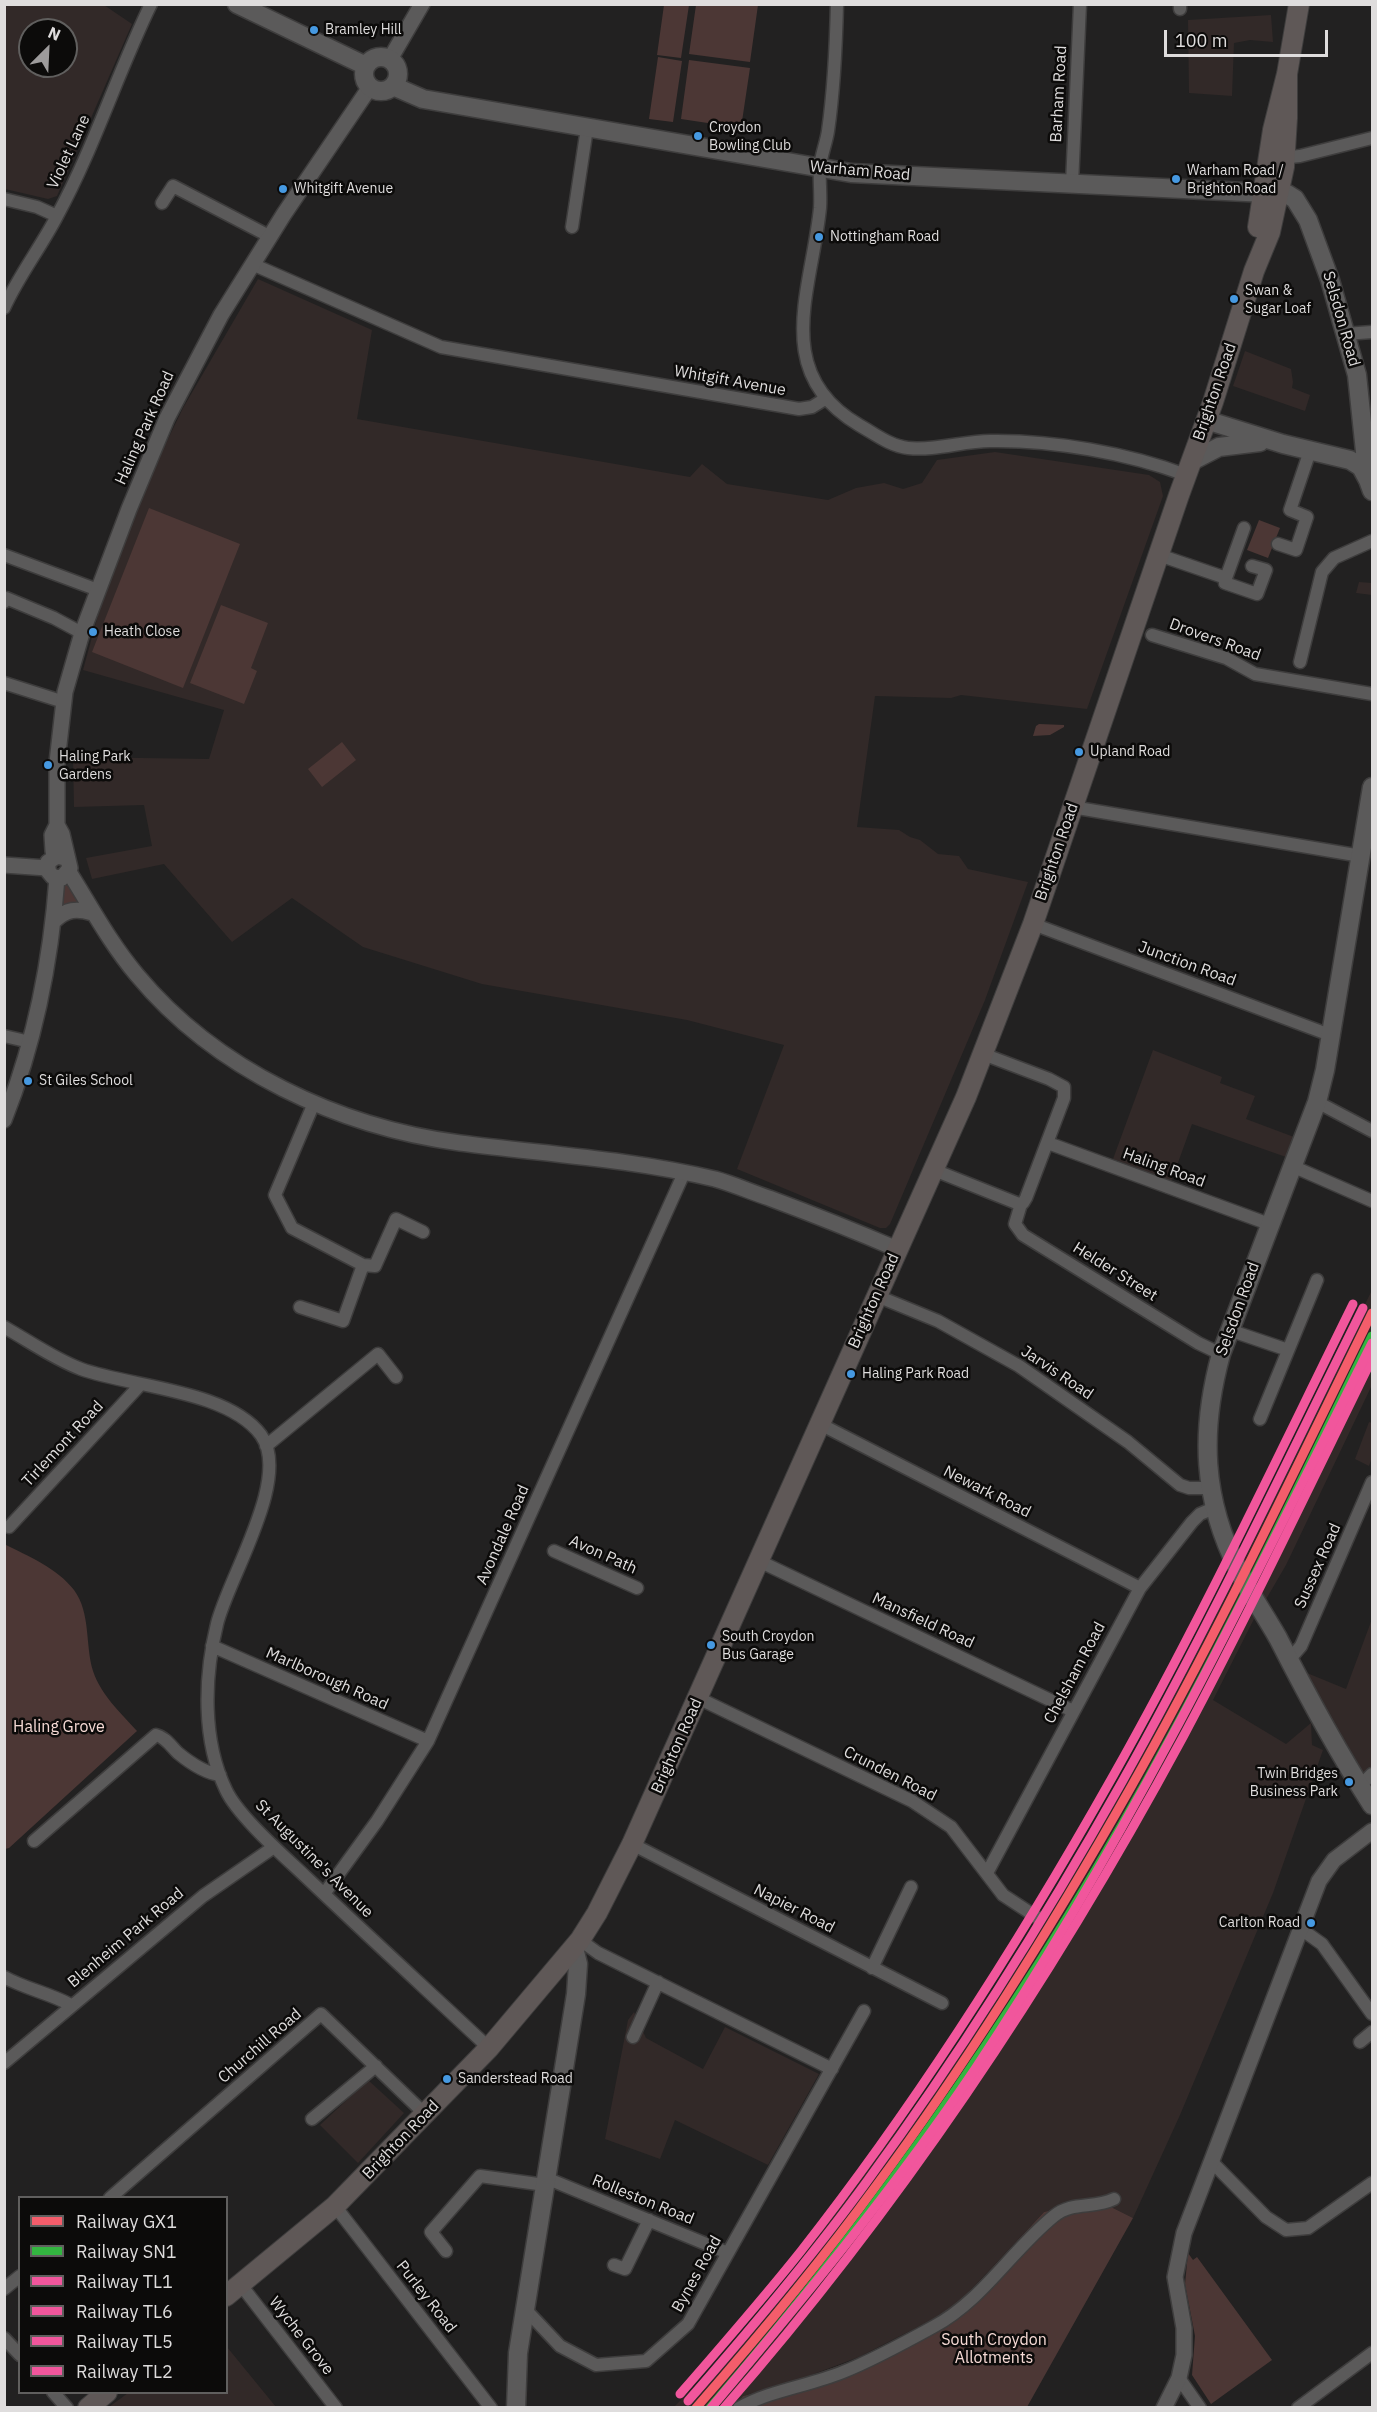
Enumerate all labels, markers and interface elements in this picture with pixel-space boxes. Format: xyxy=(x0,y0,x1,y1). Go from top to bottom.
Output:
north arrow xyxy=(18,18,78,78)
scale bar xyxy=(1167,18,1330,56)
text: N xyxy=(45,22,64,45)
place label: Bramley Hill xyxy=(325,22,402,38)
marker: Bramley Hill xyxy=(308,24,320,36)
text: 100 m xyxy=(1175,29,1227,52)
street label: Barham Road xyxy=(1047,45,1071,143)
street label: Violet Lane xyxy=(43,112,95,192)
place label: Croydon Bowling Club xyxy=(709,120,791,152)
marker: Croydon Bowling Club xyxy=(692,130,704,142)
street label: Warham Road xyxy=(809,157,911,185)
place label: Warham Road / Brighton Road xyxy=(1187,163,1284,196)
marker: Warham Road / Brighton Road xyxy=(1170,173,1182,185)
place label: Whitgift Avenue xyxy=(294,181,393,197)
marker: Whitgift Avenue xyxy=(277,183,289,195)
place label: Nottingham Road xyxy=(830,229,939,245)
marker: Nottingham Road xyxy=(813,231,825,243)
street label: Selsdon Road xyxy=(1318,269,1364,369)
place label: Swan & Sugar Loaf xyxy=(1245,283,1311,316)
marker: Swan & Sugar Loaf xyxy=(1228,293,1240,305)
street label: Brighton Road xyxy=(1189,341,1241,443)
street label: Whitgift Avenue xyxy=(673,362,787,400)
street label: Haling Park Road xyxy=(111,368,179,488)
street label: Drovers Road xyxy=(1167,615,1263,665)
place label: Heath Close xyxy=(104,624,180,640)
marker: Heath Close xyxy=(87,626,99,638)
place label: Upland Road xyxy=(1090,744,1170,760)
marker: Upland Road xyxy=(1073,746,1085,758)
place label: Haling Park Gardens xyxy=(59,749,131,782)
marker: Haling Park Gardens xyxy=(42,759,54,771)
street label: Brighton Road xyxy=(1031,801,1083,903)
street label: Junction Road xyxy=(1136,937,1238,991)
place label: St Giles School xyxy=(39,1073,133,1089)
marker: St Giles School xyxy=(22,1075,34,1087)
street label: Haling Road xyxy=(1120,1144,1208,1192)
street label: Helder Street xyxy=(1069,1238,1161,1306)
street label: Brighton Road xyxy=(844,1250,904,1352)
street label: Selsdon Road xyxy=(1212,1260,1264,1358)
street label: Jarvis Road xyxy=(1017,1342,1097,1404)
place label: Haling Park Road xyxy=(862,1366,969,1382)
marker: Haling Park Road xyxy=(845,1368,857,1380)
street label: Tirlemont Road xyxy=(18,1397,108,1491)
street label: Newark Road xyxy=(940,1462,1034,1522)
street label: Avondale Road xyxy=(472,1482,534,1588)
street label: Sussex Road xyxy=(1291,1520,1345,1612)
street label: Avon Path xyxy=(566,1532,640,1578)
street label: Mansfield Road xyxy=(869,1589,977,1653)
street label: Chelsham Road xyxy=(1040,1619,1110,1727)
place label: South Croydon Bus Garage xyxy=(722,1629,814,1661)
marker: South Croydon Bus Garage xyxy=(705,1639,717,1651)
street label: Marlborough Road xyxy=(263,1643,391,1715)
street label: Brighton Road xyxy=(647,1695,707,1797)
park label: Haling Grove xyxy=(13,1717,105,1737)
street label: Crunden Road xyxy=(840,1742,940,1806)
place label: Twin Bridges Business Park xyxy=(1250,1766,1338,1798)
marker: Twin Bridges Business Park xyxy=(1343,1776,1355,1788)
street label: St Augustine's Avenue xyxy=(251,1796,377,1922)
street label: Napier Road xyxy=(750,1880,838,1938)
street label: Blenheim Park Road xyxy=(64,1884,188,1992)
place label: Carlton Road xyxy=(1219,1915,1300,1931)
marker: Carlton Road xyxy=(1305,1917,1317,1929)
street label: Churchill Road xyxy=(214,2005,306,2087)
place label: Sanderstead Road xyxy=(458,2071,573,2087)
marker: Sanderstead Road xyxy=(441,2073,453,2085)
street label: Brighton Road xyxy=(359,2097,443,2183)
street label: Rolleston Road xyxy=(589,2171,697,2229)
legend xyxy=(18,2196,228,2394)
text: Railway GX1 xyxy=(76,2210,177,2233)
street label: Bynes Road xyxy=(668,2232,726,2316)
text: Railway SN1 xyxy=(76,2240,177,2263)
street label: Purley Road xyxy=(392,2257,460,2337)
text: Railway TL1 xyxy=(76,2270,173,2293)
street label: Wyche Grove xyxy=(264,2293,338,2379)
text: Railway TL6 xyxy=(76,2300,173,2323)
text: Railway TL5 xyxy=(76,2330,173,2353)
park label: South Croydon Allotments xyxy=(941,2330,1047,2368)
text: Railway TL2 xyxy=(76,2360,173,2383)

